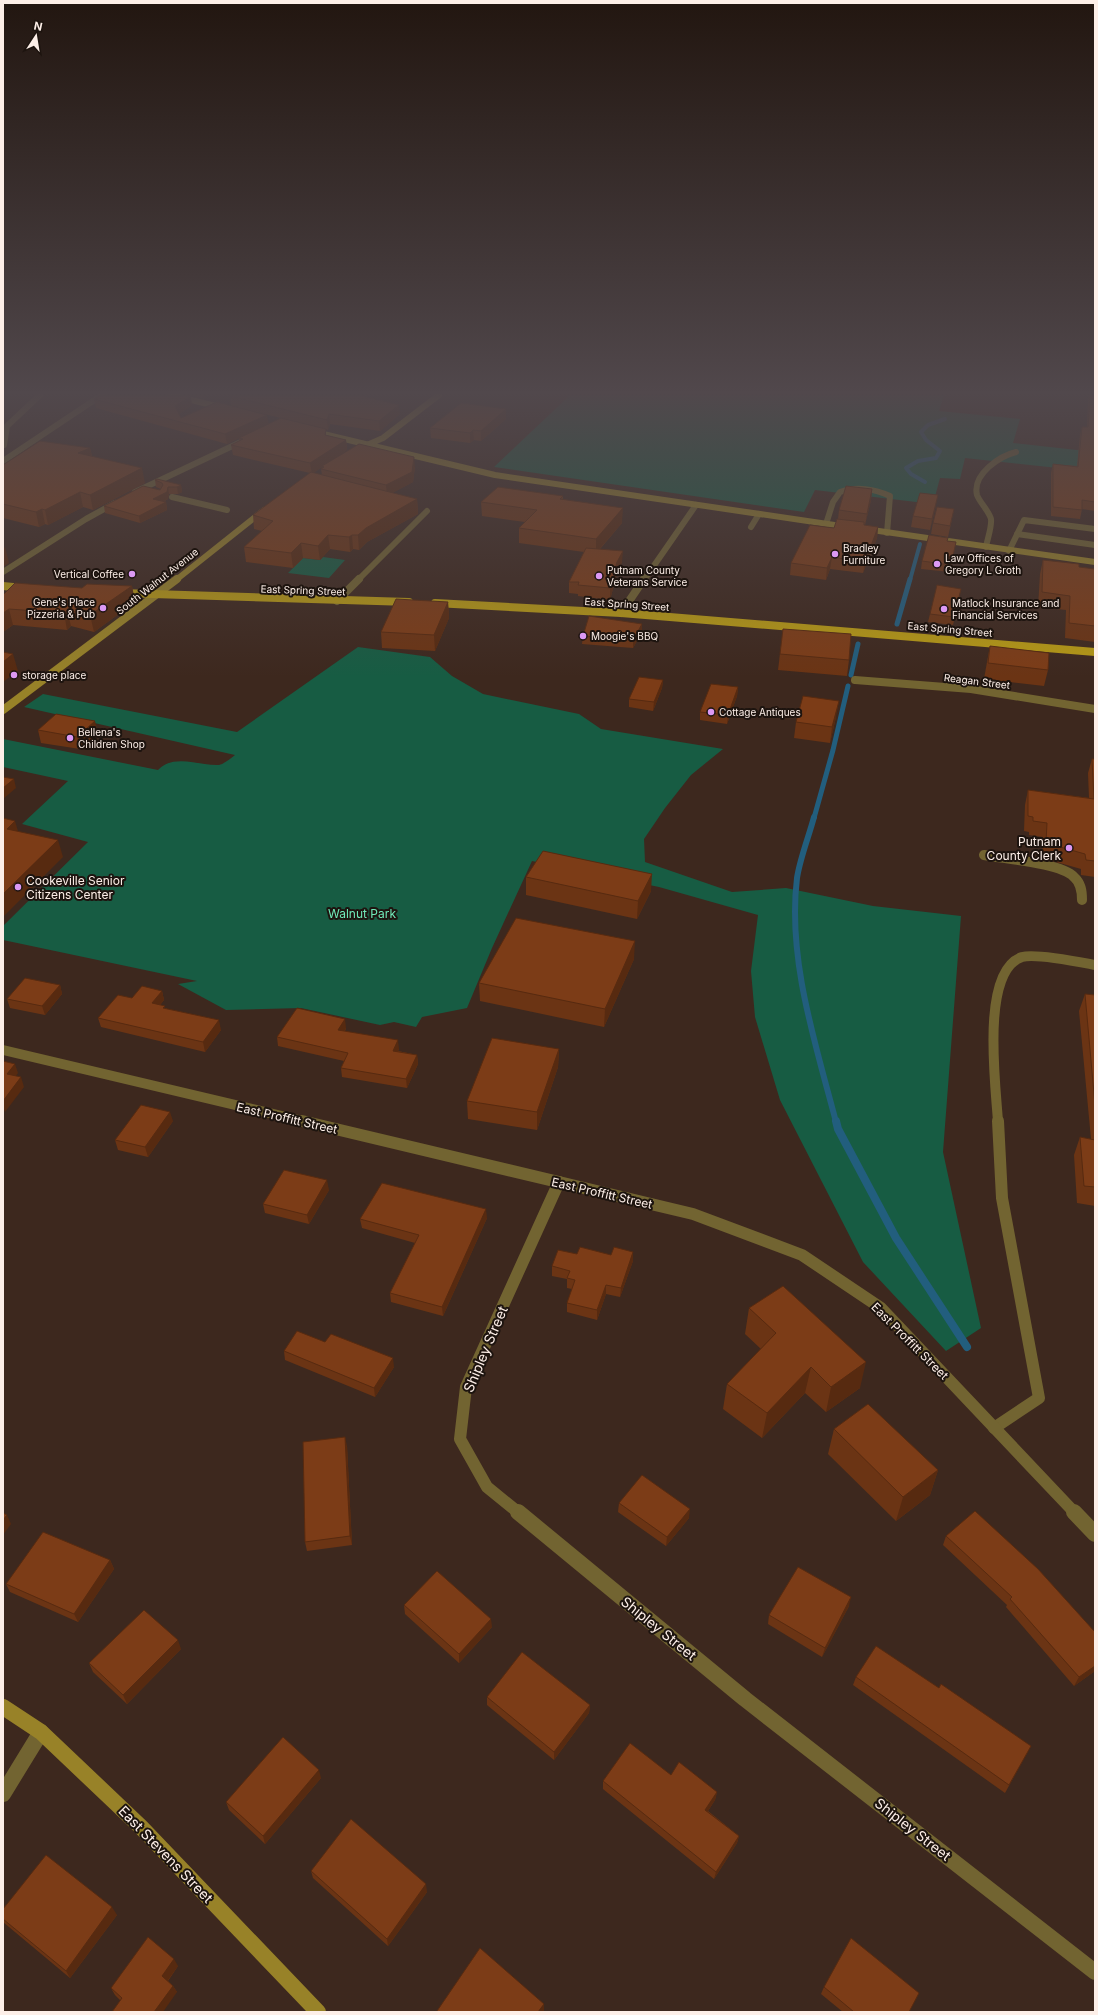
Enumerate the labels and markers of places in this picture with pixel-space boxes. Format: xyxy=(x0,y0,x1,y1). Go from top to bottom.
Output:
place label: Bradley Furniture xyxy=(843,542,886,566)
marker: Bradley Furniture xyxy=(830,549,840,559)
place label: Law Offices of Gregory L Groth xyxy=(945,552,1021,576)
marker: Law Offices of Gregory L Groth xyxy=(932,559,942,569)
place label: Putnam County Veterans Service xyxy=(607,564,688,588)
place label: Vertical Coffee xyxy=(54,568,124,580)
marker: Vertical Coffee xyxy=(127,569,137,579)
marker: Putnam County Veterans Service xyxy=(594,571,604,581)
place label: Gene's Place Pizzeria & Pub xyxy=(27,596,95,620)
place label: Matlock Insurance and Financial Services xyxy=(952,597,1059,621)
marker: Gene's Place Pizzeria & Pub xyxy=(98,603,108,613)
marker: Matlock Insurance and Financial Services xyxy=(939,604,949,614)
place label: Moogie's BBQ xyxy=(591,630,658,642)
marker: Moogie's BBQ xyxy=(578,631,588,641)
place label: storage place xyxy=(22,669,86,681)
marker: storage place xyxy=(9,670,19,680)
place label: Cottage Antiques xyxy=(719,706,801,718)
marker: Cottage Antiques xyxy=(706,707,716,717)
place label: Bellena's Children Shop xyxy=(78,726,145,750)
marker: Bellena's Children Shop xyxy=(65,733,75,743)
place label: Putnam County Clerk xyxy=(987,834,1061,863)
marker: Putnam County Clerk xyxy=(1064,843,1074,853)
place label: Cookeville Senior Citizens Center xyxy=(26,873,125,902)
marker: Cookeville Senior Citizens Center xyxy=(13,882,23,892)

